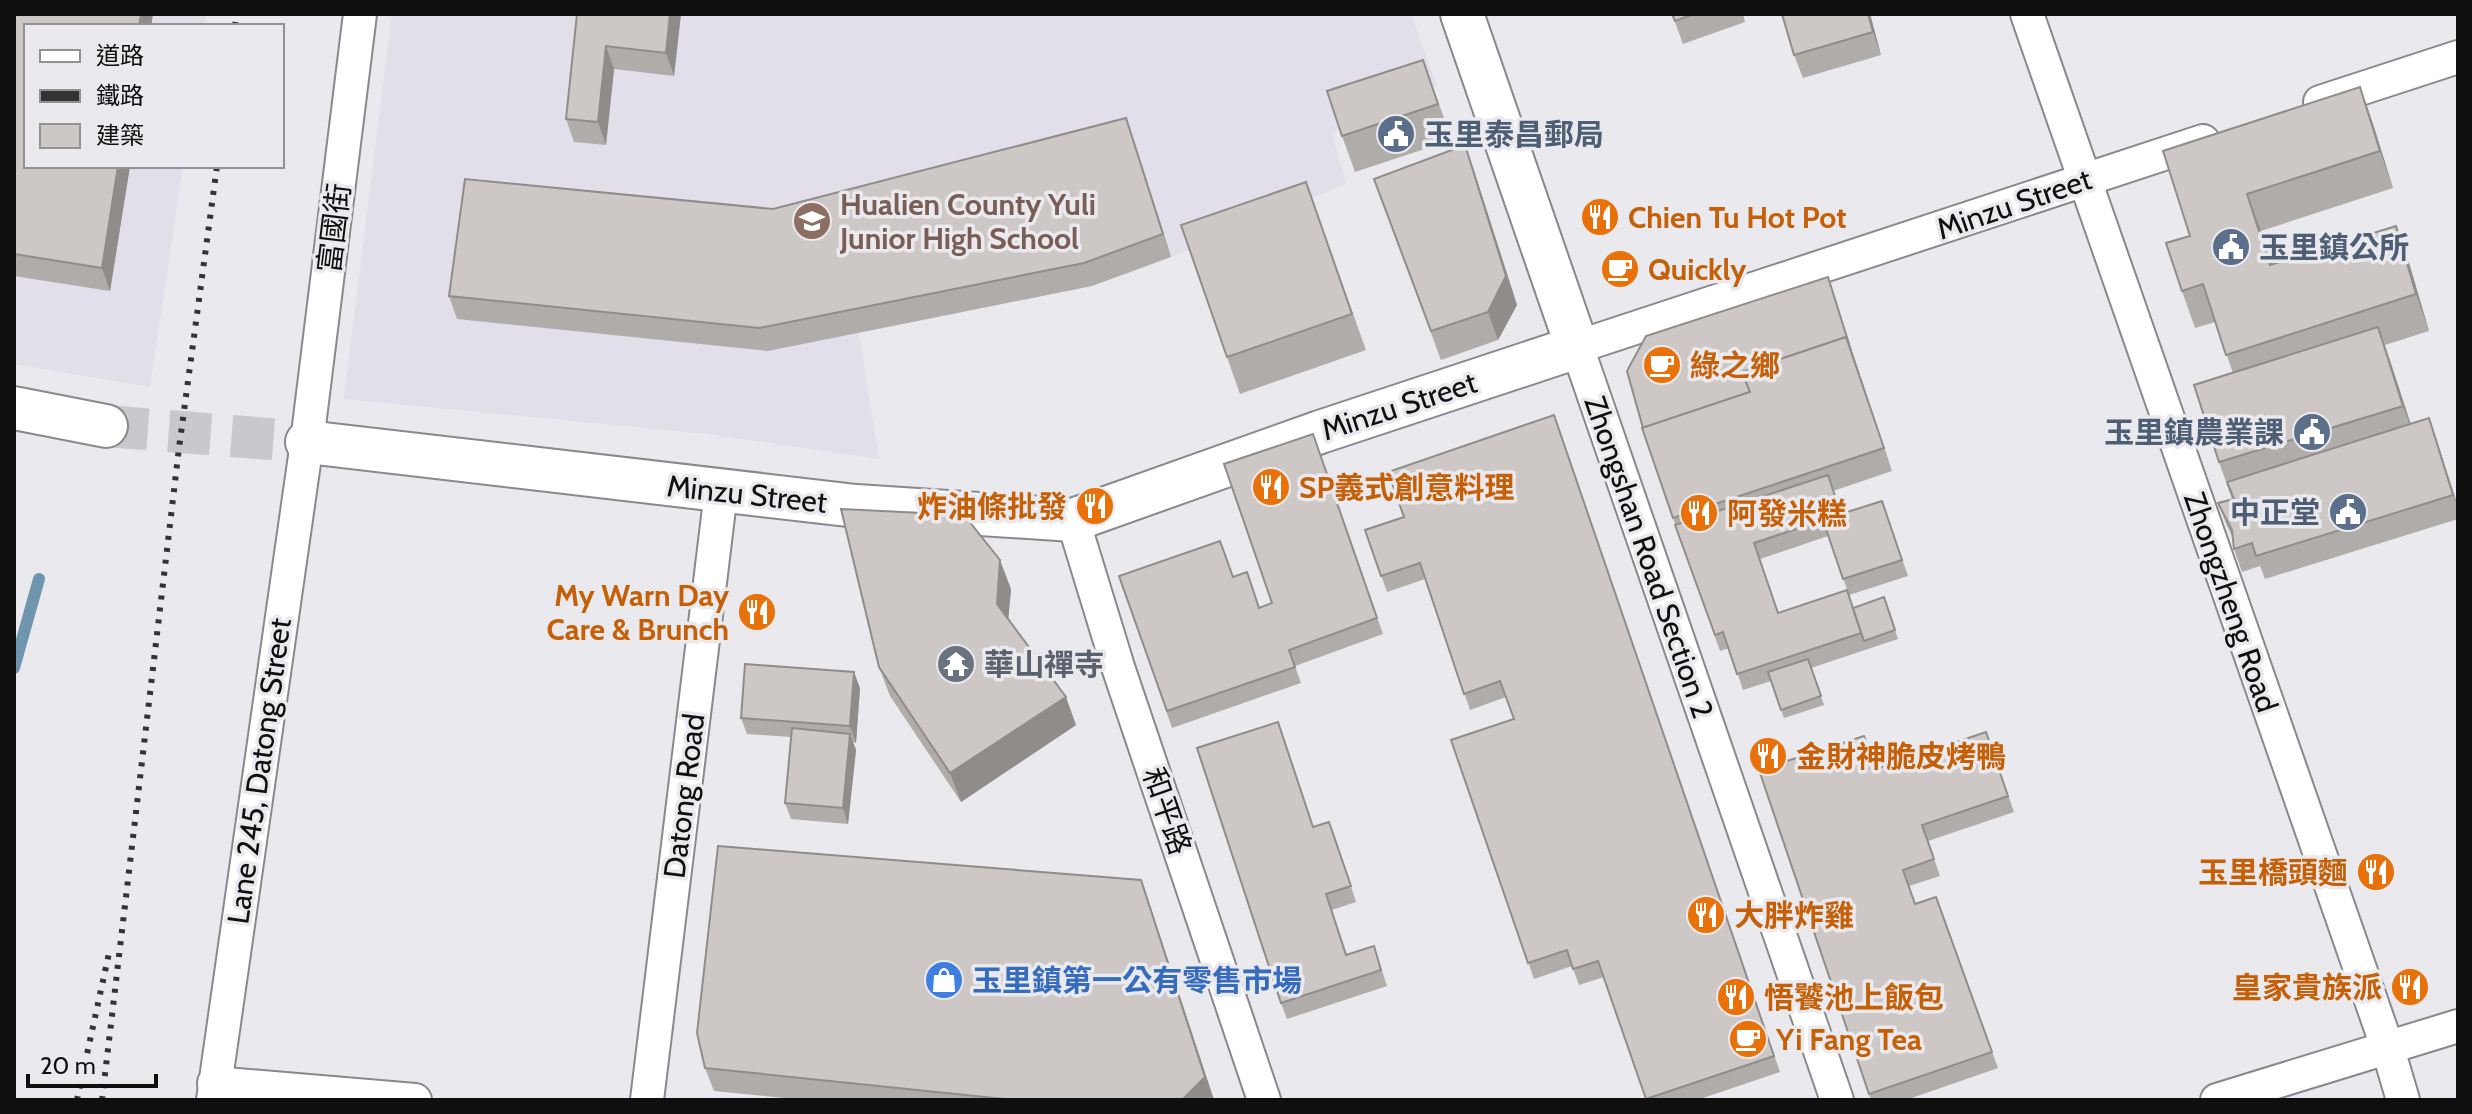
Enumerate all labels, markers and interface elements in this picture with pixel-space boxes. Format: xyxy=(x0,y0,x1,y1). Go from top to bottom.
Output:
legend xyxy=(24,24,284,168)
text: 道路 xyxy=(96,41,144,70)
text: 鐵路 xyxy=(96,81,144,110)
public building icon: 玉里泰昌郵局 xyxy=(1375,113,1417,155)
place label: 玉里泰昌郵局 xyxy=(1424,116,1604,153)
text: 建築 xyxy=(96,121,144,150)
street label: Minzu Street xyxy=(1932,160,2096,248)
street label: 富國街 xyxy=(310,181,358,275)
place label: Hualien County Yuli Junior High School xyxy=(839,186,1096,257)
restaurant icon: Chien Tu Hot Pot xyxy=(1579,196,1621,238)
place label: Chien Tu Hot Pot xyxy=(1628,199,1847,236)
school or university icon: Hualien County Yuli Junior High School xyxy=(791,200,833,242)
public building icon: 玉里鎮公所 xyxy=(2210,226,2252,268)
place label: 玉里鎮公所 xyxy=(2259,229,2409,266)
cafe icon: Quickly xyxy=(1599,248,1641,290)
place label: Quickly xyxy=(1648,251,1747,288)
cafe icon: 綠之鄉 xyxy=(1641,344,1683,386)
place label: 綠之鄉 xyxy=(1690,347,1780,384)
street label: Minzu Street xyxy=(1317,364,1481,448)
street label: Zhongshan Road Section 2 xyxy=(1576,391,1722,723)
public building icon: 玉里鎮農業課 xyxy=(2291,411,2333,453)
place label: 玉里鎮農業課 xyxy=(2104,414,2284,451)
restaurant icon: SP義式創意料理 xyxy=(1250,466,1292,508)
street label: Minzu Street xyxy=(665,467,829,521)
place label: SP義式創意料理 xyxy=(1299,469,1514,506)
restaurant icon: 炸油條批發 xyxy=(1074,485,1116,527)
street label: Zhongzheng Road xyxy=(2176,487,2286,717)
place label: 炸油條批發 xyxy=(917,488,1067,525)
public building icon: 中正堂 xyxy=(2327,491,2369,533)
restaurant icon: 阿發米糕 xyxy=(1678,492,1720,534)
place label: 中正堂 xyxy=(2230,494,2320,531)
place label: 阿發米糕 xyxy=(1727,495,1847,532)
place label: My Warn Day Care & Brunch xyxy=(547,577,730,648)
restaurant icon: My Warn Day Care & Brunch xyxy=(736,591,778,633)
street label: Lane 245, Datong Street xyxy=(219,616,299,926)
temple icon: 華山禪寺 xyxy=(935,643,977,685)
place label: 華山禪寺 xyxy=(984,646,1104,683)
street label: Datong Road xyxy=(656,712,712,880)
restaurant icon: 金財神脆皮烤鴨 xyxy=(1747,735,1789,777)
place label: 金財神脆皮烤鴨 xyxy=(1796,738,2006,775)
street label: 和平路 xyxy=(1135,762,1199,860)
restaurant icon: 玉里橋頭麵 xyxy=(2355,851,2397,893)
place label: 玉里橋頭麵 xyxy=(2198,854,2348,891)
restaurant icon: 大胖炸雞 xyxy=(1685,894,1727,936)
place label: 大胖炸雞 xyxy=(1734,897,1854,934)
shop icon: 玉里鎮第一公有零售市場 xyxy=(923,959,965,1001)
place label: 玉里鎮第一公有零售市場 xyxy=(972,962,1302,999)
restaurant icon: 皇家貴族派 xyxy=(2389,966,2431,1008)
place label: 皇家貴族派 xyxy=(2232,969,2382,1006)
restaurant icon: 悟饕池上飯包 xyxy=(1715,976,1757,1018)
place label: 悟饕池上飯包 xyxy=(1764,979,1944,1016)
cafe icon: Yi Fang Tea xyxy=(1727,1018,1769,1060)
place label: Yi Fang Tea xyxy=(1775,1021,1922,1058)
scale bar xyxy=(28,1038,156,1088)
text: 20 m xyxy=(40,1051,96,1080)

